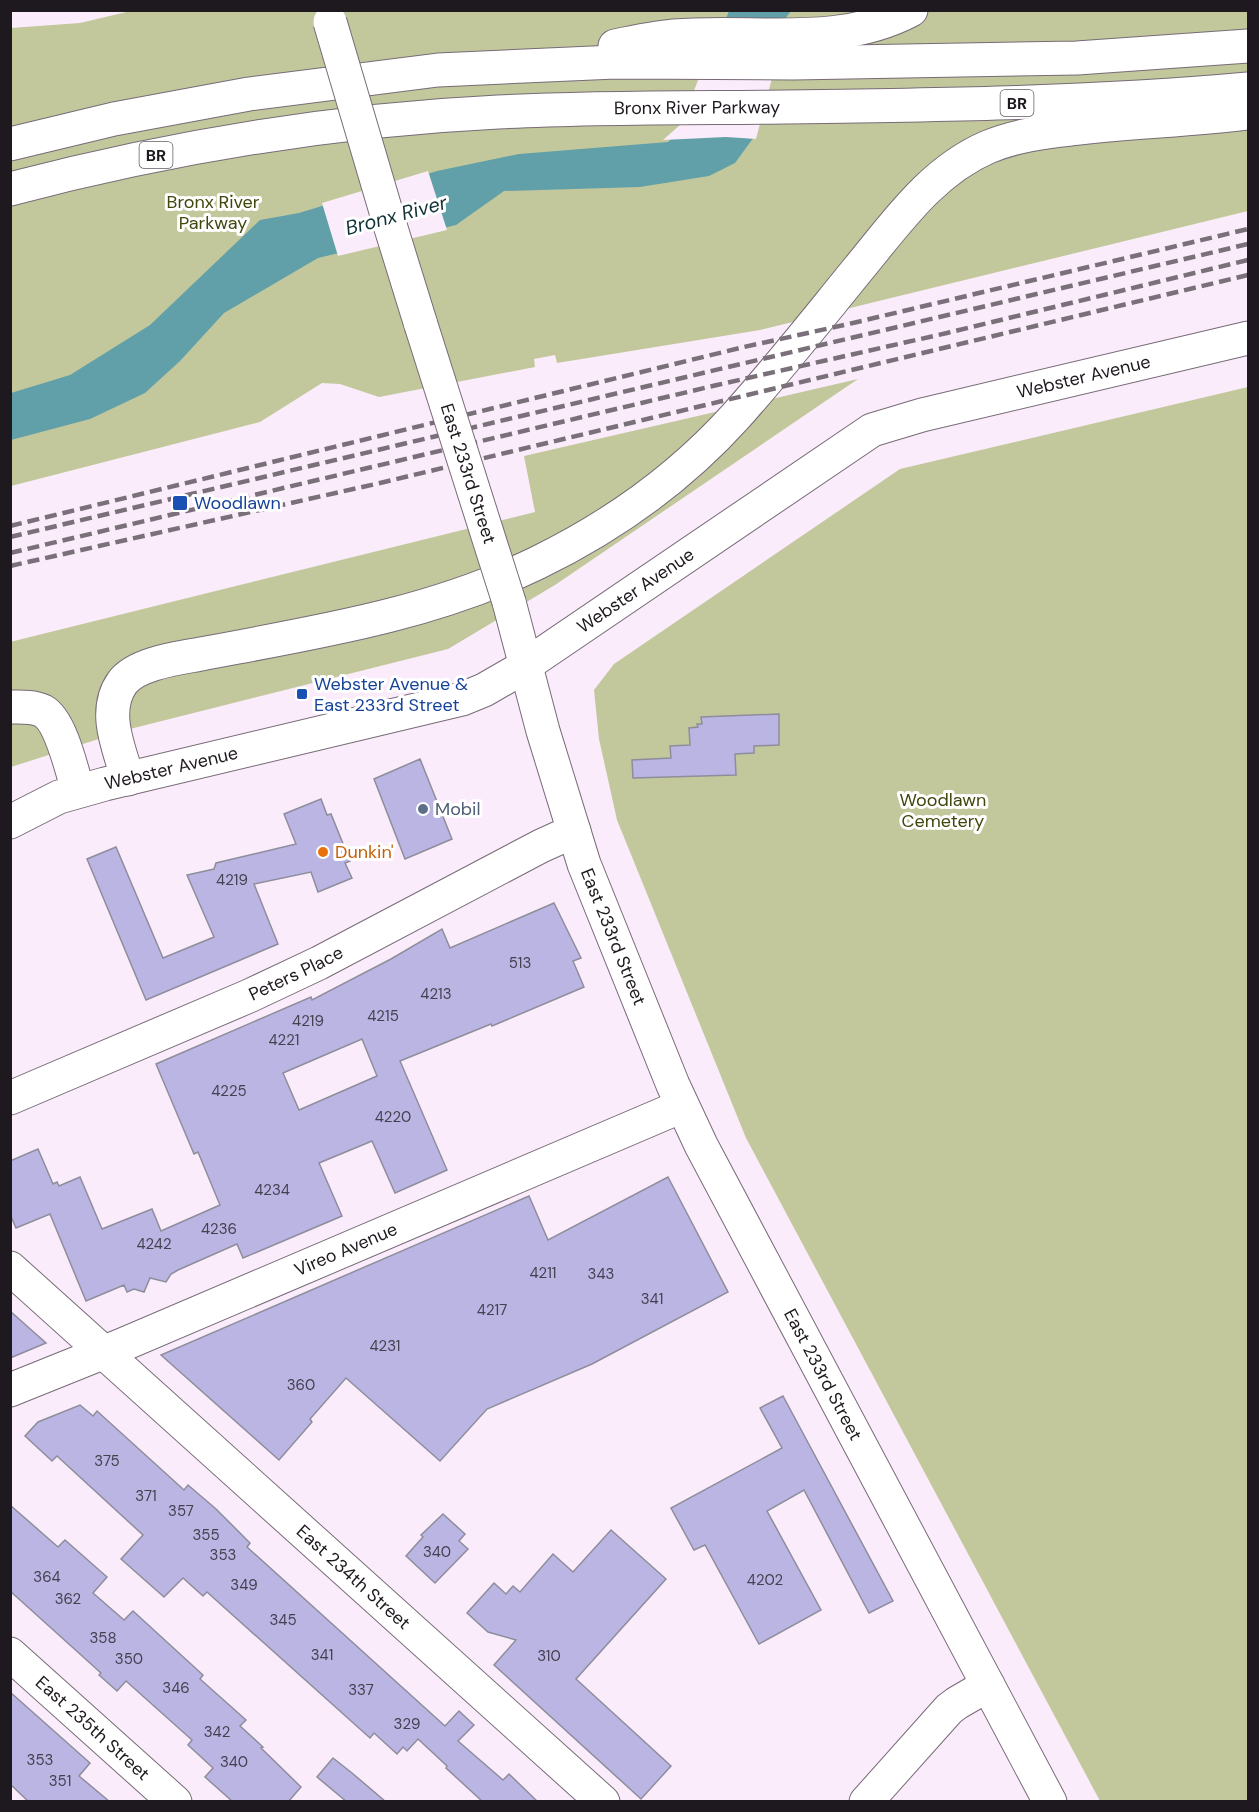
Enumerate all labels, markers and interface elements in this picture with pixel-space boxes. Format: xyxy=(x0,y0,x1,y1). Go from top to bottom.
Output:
road number: BR xyxy=(1000,90,1034,116)
street label: Bronx River Parkway xyxy=(614,95,780,120)
road number: BR xyxy=(140,142,172,168)
water label: Bronx River xyxy=(342,189,450,241)
park label: Bronx River Parkway xyxy=(167,190,260,235)
street label: Webster Avenue xyxy=(1014,349,1153,404)
street label: East 233rd Street xyxy=(435,401,502,547)
place label: Woodlawn xyxy=(194,491,281,515)
marker: Woodlawn xyxy=(171,494,189,512)
street label: Webster Avenue xyxy=(572,542,699,639)
place label: Webster Avenue & East 233rd Street xyxy=(314,672,468,717)
marker: Webster Avenue & East 233rd Street xyxy=(295,687,309,701)
street label: Webster Avenue xyxy=(102,741,240,796)
park label: Woodlawn Cemetery xyxy=(900,788,986,833)
place label: Mobil xyxy=(435,797,480,821)
marker: Mobil xyxy=(416,802,430,816)
place label: Dunkin' xyxy=(335,840,394,864)
marker: Dunkin' xyxy=(316,845,330,859)
street label: East 233rd Street xyxy=(575,865,652,1009)
house number: 4219 xyxy=(216,870,248,890)
street label: Peters Place xyxy=(245,940,347,1006)
house number: 513 xyxy=(509,953,531,973)
house number: 4213 xyxy=(420,984,452,1004)
house number: 4215 xyxy=(367,1006,399,1026)
house number: 4219 xyxy=(292,1011,324,1031)
house number: 4221 xyxy=(268,1030,300,1050)
house number: 4225 xyxy=(211,1081,247,1101)
house number: 4220 xyxy=(375,1107,411,1127)
house number: 4234 xyxy=(254,1180,290,1200)
street label: Vireo Avenue xyxy=(291,1217,401,1282)
house number: 4236 xyxy=(201,1219,237,1239)
house number: 4242 xyxy=(136,1234,172,1254)
house number: 4211 xyxy=(529,1263,557,1283)
house number: 343 xyxy=(588,1264,614,1284)
house number: 341 xyxy=(641,1289,663,1309)
house number: 4217 xyxy=(477,1300,507,1320)
street label: East 233rd Street xyxy=(778,1305,868,1445)
house number: 4231 xyxy=(369,1336,401,1356)
house number: 360 xyxy=(287,1375,315,1395)
house number: 375 xyxy=(94,1451,120,1471)
house number: 371 xyxy=(135,1486,157,1506)
house number: 357 xyxy=(168,1501,194,1521)
street label: East 234th Street xyxy=(291,1519,415,1635)
house number: 355 xyxy=(192,1525,220,1545)
house number: 340 xyxy=(423,1542,451,1562)
house number: 353 xyxy=(210,1545,236,1565)
house number: 364 xyxy=(33,1567,61,1587)
house number: 4202 xyxy=(747,1570,783,1590)
house number: 349 xyxy=(230,1575,258,1595)
house number: 362 xyxy=(55,1589,81,1609)
house number: 345 xyxy=(269,1610,297,1630)
house number: 358 xyxy=(89,1628,117,1648)
house number: 341 xyxy=(311,1645,333,1665)
house number: 310 xyxy=(537,1646,561,1666)
house number: 350 xyxy=(115,1649,143,1669)
street label: East 235th Street xyxy=(30,1671,155,1786)
house number: 346 xyxy=(162,1678,190,1698)
house number: 337 xyxy=(348,1680,374,1700)
house number: 329 xyxy=(394,1714,420,1734)
house number: 342 xyxy=(204,1722,230,1742)
house number: 353 xyxy=(27,1750,53,1770)
house number: 340 xyxy=(220,1752,248,1772)
house number: 351 xyxy=(49,1771,71,1791)

